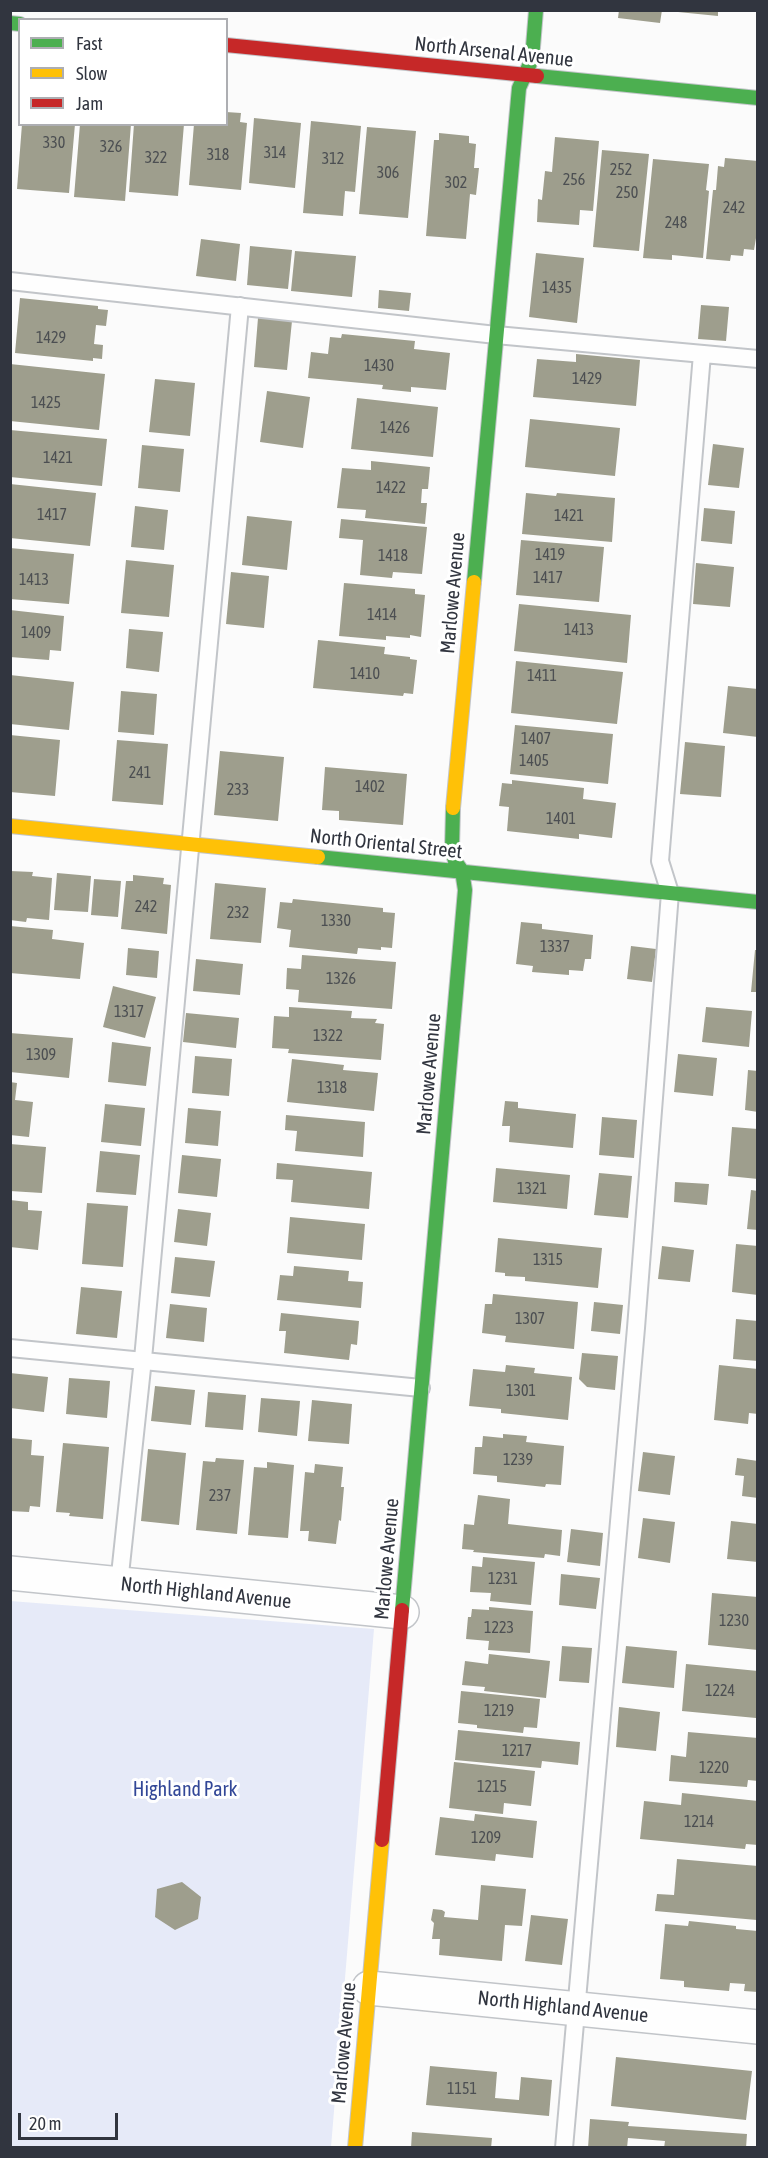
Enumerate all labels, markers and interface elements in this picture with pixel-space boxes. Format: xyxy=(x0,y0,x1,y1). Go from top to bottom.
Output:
legend xyxy=(18,18,228,126)
street label: North Arsenal Avenue xyxy=(414,32,574,72)
text: Fast xyxy=(76,33,103,54)
text: Slow xyxy=(76,63,107,84)
text: Jam xyxy=(76,93,103,114)
house number: 330 xyxy=(43,133,65,153)
house number: 326 xyxy=(100,137,122,157)
house number: 314 xyxy=(264,143,286,163)
house number: 318 xyxy=(207,145,229,165)
house number: 322 xyxy=(145,148,167,168)
house number: 312 xyxy=(322,149,344,169)
house number: 252 xyxy=(610,160,632,180)
house number: 306 xyxy=(377,163,399,183)
house number: 256 xyxy=(563,170,585,190)
house number: 302 xyxy=(445,173,467,193)
house number: 250 xyxy=(616,183,638,203)
house number: 242 xyxy=(723,198,745,218)
house number: 248 xyxy=(665,213,687,233)
house number: 1435 xyxy=(542,278,572,298)
house number: 1429 xyxy=(36,328,66,348)
house number: 1430 xyxy=(364,356,394,376)
house number: 1429 xyxy=(572,369,602,389)
house number: 1425 xyxy=(31,393,61,413)
house number: 1426 xyxy=(380,418,410,438)
house number: 1421 xyxy=(43,448,73,468)
house number: 1422 xyxy=(376,478,406,498)
house number: 1417 xyxy=(37,505,67,525)
house number: 1421 xyxy=(554,506,584,526)
street label: Marlowe Avenue xyxy=(436,531,470,655)
house number: 1419 xyxy=(535,545,565,565)
house number: 1418 xyxy=(378,546,408,566)
house number: 1417 xyxy=(533,568,563,588)
house number: 1413 xyxy=(19,570,49,590)
house number: 1414 xyxy=(367,605,397,625)
house number: 1413 xyxy=(564,620,594,640)
house number: 1409 xyxy=(21,623,51,643)
house number: 1410 xyxy=(350,664,380,684)
house number: 1411 xyxy=(527,666,557,686)
house number: 1407 xyxy=(521,729,551,749)
house number: 1405 xyxy=(519,751,549,771)
house number: 241 xyxy=(129,763,151,783)
house number: 1402 xyxy=(355,777,385,797)
house number: 233 xyxy=(227,780,249,800)
house number: 1401 xyxy=(546,809,576,829)
street label: North Oriental Street xyxy=(309,824,463,864)
house number: 242 xyxy=(135,897,157,917)
house number: 232 xyxy=(227,903,249,923)
house number: 1330 xyxy=(321,911,351,931)
house number: 1337 xyxy=(540,937,570,957)
house number: 1326 xyxy=(326,969,356,989)
house number: 1317 xyxy=(114,1002,144,1022)
street label: Marlowe Avenue xyxy=(412,1012,446,1136)
house number: 1322 xyxy=(313,1026,343,1046)
house number: 1309 xyxy=(26,1045,56,1065)
house number: 1318 xyxy=(317,1078,347,1098)
house number: 1321 xyxy=(517,1179,547,1199)
house number: 1315 xyxy=(533,1250,563,1270)
house number: 1307 xyxy=(515,1309,545,1329)
house number: 1301 xyxy=(506,1381,536,1401)
house number: 1239 xyxy=(503,1450,533,1470)
house number: 237 xyxy=(209,1486,231,1506)
street label: Marlowe Avenue xyxy=(370,1497,404,1621)
house number: 1231 xyxy=(488,1569,518,1589)
street label: North Highland Avenue xyxy=(119,1572,293,1614)
house number: 1230 xyxy=(719,1611,749,1631)
house number: 1223 xyxy=(484,1618,514,1638)
house number: 1224 xyxy=(705,1681,735,1701)
house number: 1219 xyxy=(484,1701,514,1721)
house number: 1217 xyxy=(502,1741,532,1761)
house number: 1220 xyxy=(699,1758,729,1778)
house number: 1215 xyxy=(477,1777,507,1797)
park label: Highland Park xyxy=(133,1778,237,1802)
house number: 1214 xyxy=(684,1812,714,1832)
house number: 1209 xyxy=(471,1828,501,1848)
street label: Marlowe Avenue xyxy=(327,1981,361,2105)
street label: North Highland Avenue xyxy=(476,1986,650,2028)
house number: 1151 xyxy=(447,2079,477,2099)
scale bar xyxy=(21,2101,122,2139)
text: 20 m xyxy=(29,2113,61,2134)

